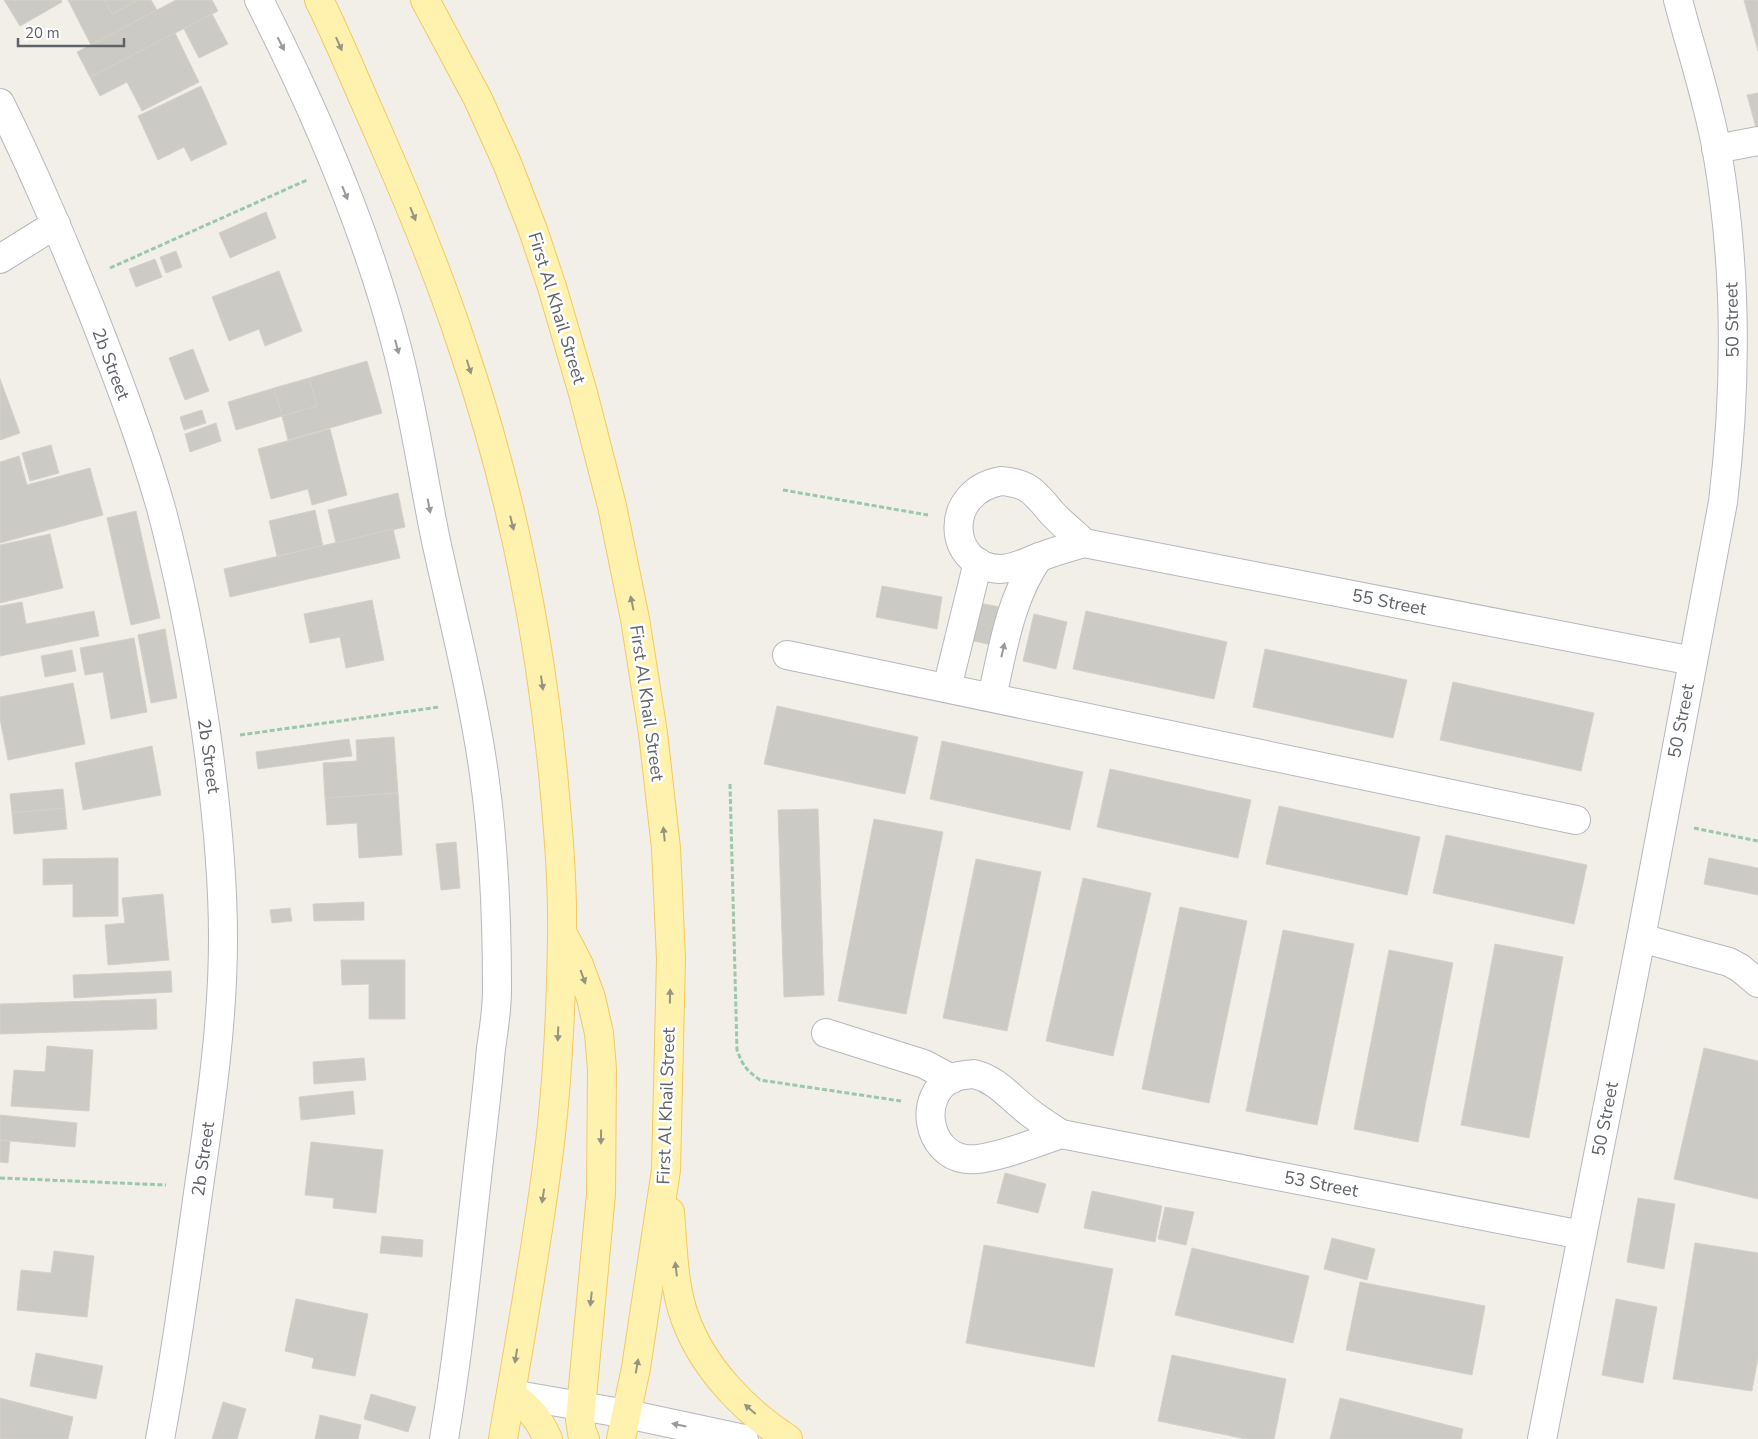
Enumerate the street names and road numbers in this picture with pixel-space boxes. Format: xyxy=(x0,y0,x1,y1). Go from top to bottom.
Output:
street label: First Al Khail Street xyxy=(523,229,592,387)
street label: 50 Street xyxy=(1719,281,1745,358)
street label: 2b Street xyxy=(86,325,136,404)
street label: 55 Street xyxy=(1350,583,1429,621)
street label: First Al Khail Street xyxy=(624,623,670,783)
street label: 50 Street xyxy=(1662,681,1700,760)
street label: 2b Street xyxy=(192,717,226,796)
street label: First Al Khail Street xyxy=(651,1026,681,1185)
street label: 50 Street xyxy=(1586,1079,1624,1158)
street label: 2b Street xyxy=(186,1119,220,1198)
street label: 53 Street xyxy=(1282,1165,1361,1203)

